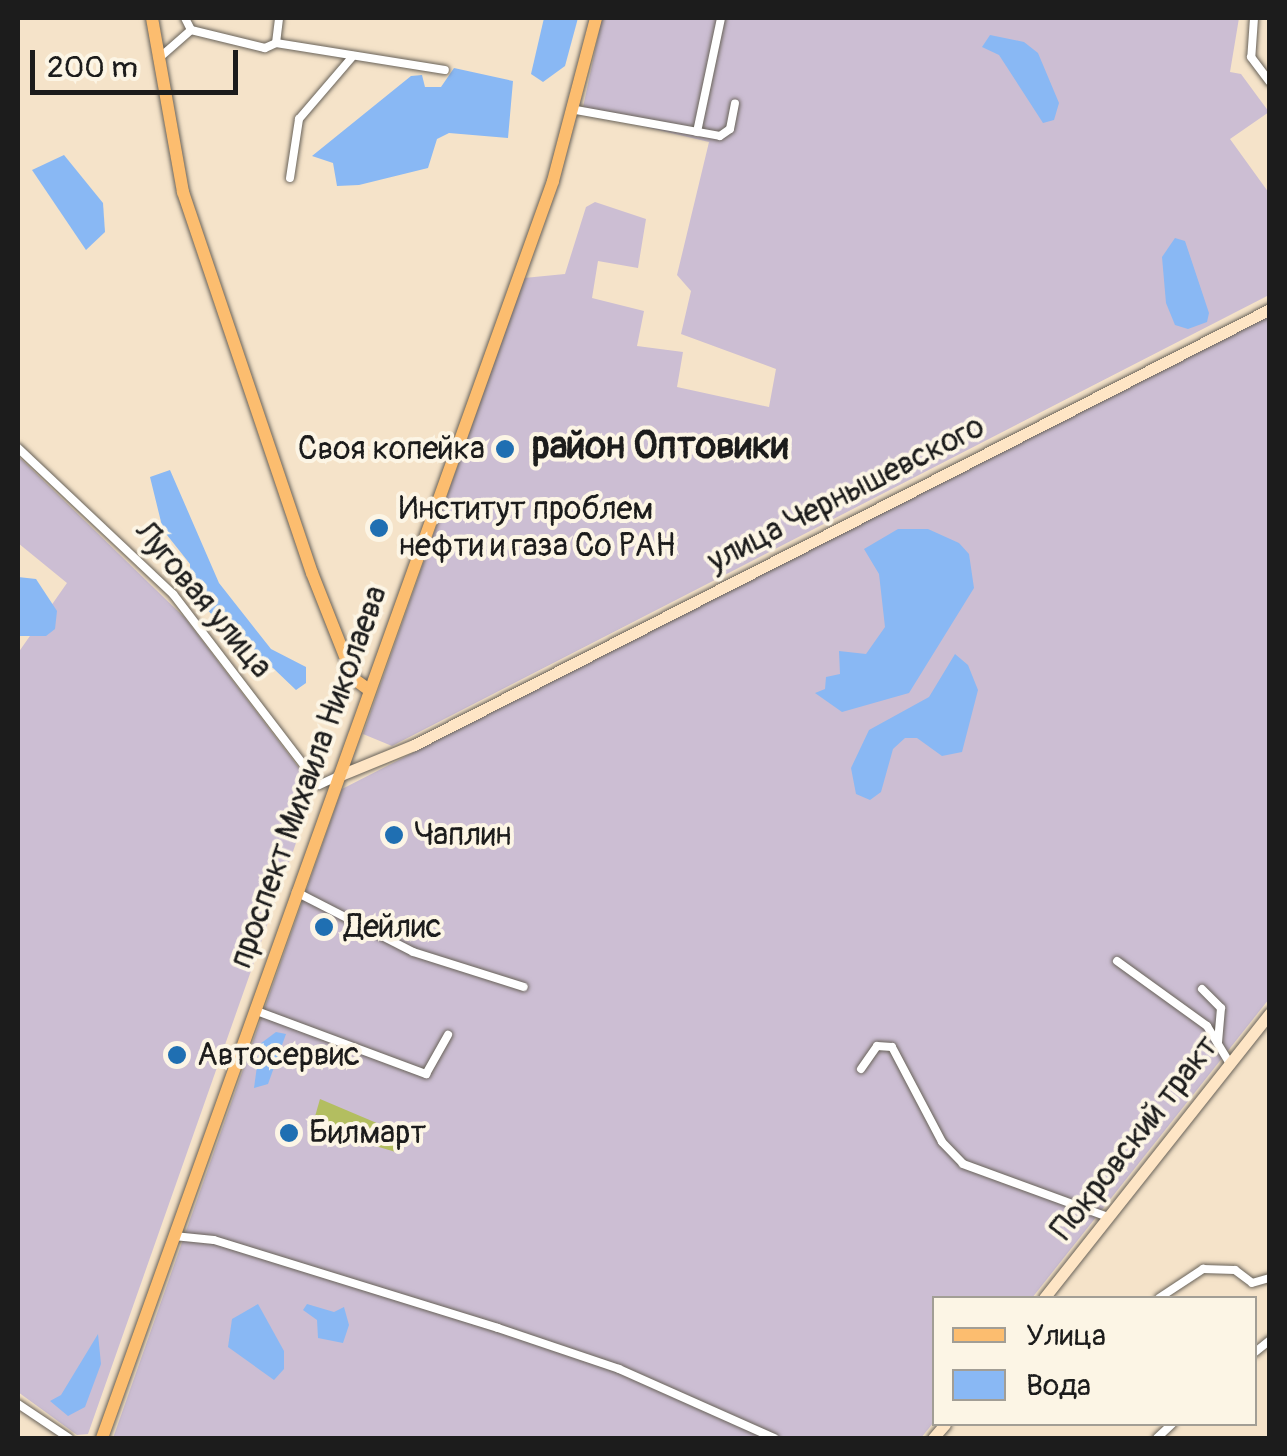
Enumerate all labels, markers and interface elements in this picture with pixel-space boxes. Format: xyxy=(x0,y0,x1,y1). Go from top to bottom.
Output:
scale bar xyxy=(35,30,242,92)
text: 200 m xyxy=(47,49,138,86)
street label: улица Чернышевского xyxy=(701,408,991,580)
district label: район Оптовики xyxy=(532,424,788,470)
place label: Своя копейка xyxy=(298,430,485,468)
marker: Своя копейка xyxy=(494,438,516,460)
place label: Институт проблем нефти и газа Со РАН xyxy=(399,491,676,566)
street label: Луговая улица xyxy=(126,514,280,686)
marker: Институт проблем нефти и газа Со РАН xyxy=(368,517,390,539)
street label: проспект Михаила Николаева xyxy=(222,581,396,973)
place label: Чаплин xyxy=(414,816,511,854)
marker: Чаплин xyxy=(383,824,405,846)
place label: Дейлис xyxy=(344,908,442,946)
marker: Дейлис xyxy=(313,916,335,938)
street label: Покровский тракт xyxy=(1043,1028,1227,1248)
place label: Автосервис xyxy=(197,1036,360,1074)
marker: Автосервис xyxy=(166,1044,188,1066)
place label: Билмарт xyxy=(309,1114,426,1152)
marker: Билмарт xyxy=(278,1122,300,1144)
legend xyxy=(932,1296,1257,1426)
text: Улица xyxy=(1026,1317,1106,1354)
text: Вода xyxy=(1026,1367,1091,1404)

